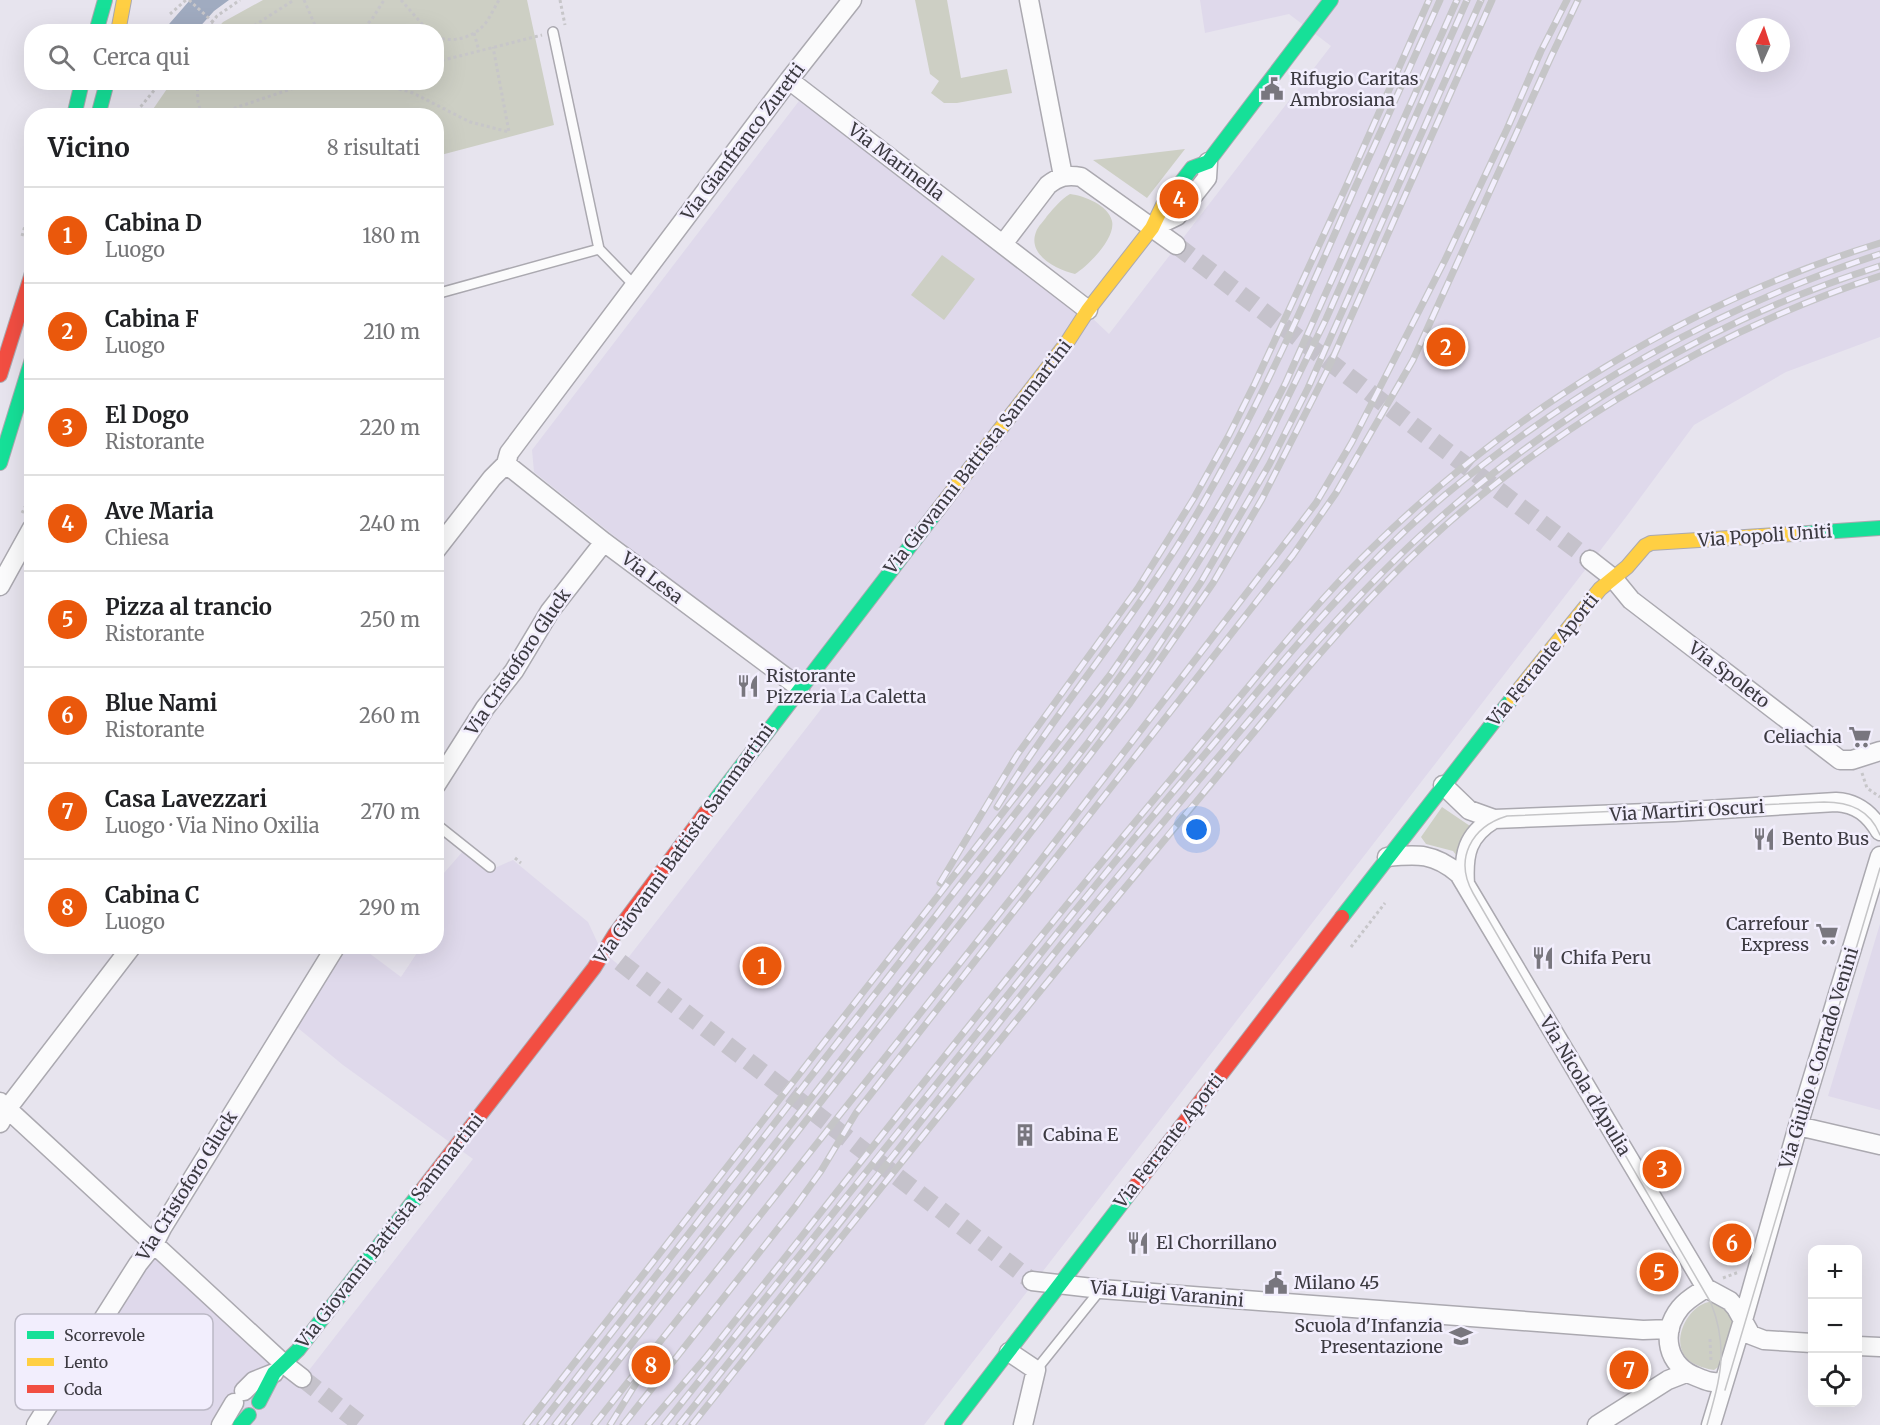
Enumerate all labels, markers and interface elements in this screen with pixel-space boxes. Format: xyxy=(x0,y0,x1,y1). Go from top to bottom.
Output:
north arrow xyxy=(1736,18,1790,72)
search box xyxy=(24,24,444,90)
icon: search xyxy=(45,41,78,74)
text: Cerca qui xyxy=(93,43,190,71)
street label: Via Gianfranco Zuretti xyxy=(675,58,810,226)
place label: Rifugio Caritas Ambrosiana xyxy=(1289,67,1419,111)
public building icon: Rifugio Caritas Ambrosiana xyxy=(1259,76,1285,102)
street label: Via Marinella xyxy=(843,117,949,206)
text: Vicino xyxy=(48,131,130,164)
text: 8 risultati xyxy=(327,135,420,160)
pin: 4 xyxy=(1160,176,1198,222)
text: Cabina D xyxy=(105,209,202,237)
text: 1 xyxy=(63,223,72,248)
text: 180 m xyxy=(362,223,420,248)
text: Luogo xyxy=(105,237,165,262)
text: Cabina F xyxy=(105,305,199,333)
text: 2 xyxy=(62,319,73,344)
text: 210 m xyxy=(363,319,420,344)
pin: 2 xyxy=(1426,324,1466,370)
text: Luogo xyxy=(105,333,165,358)
street label: Via Giovanni Battista Sammartini xyxy=(878,335,1076,579)
text: El Dogo xyxy=(105,401,189,429)
text: 3 xyxy=(62,415,73,440)
text: 220 m xyxy=(360,415,420,440)
text: Ristorante xyxy=(105,429,205,454)
text: Ave Maria xyxy=(105,497,214,525)
text: 4 xyxy=(61,511,74,536)
text: 240 m xyxy=(359,511,420,536)
street label: Via Popoli Uniti xyxy=(1696,519,1833,552)
text: Chiesa xyxy=(105,525,169,550)
street label: Via Lesa xyxy=(616,546,688,608)
street label: Via Cristoforo Gluck xyxy=(459,583,576,740)
street label: Via Ferrante Aporti xyxy=(1481,588,1603,732)
text: Pizza al trancio xyxy=(105,593,272,621)
text: 5 xyxy=(62,607,73,632)
text: 250 m xyxy=(360,607,420,632)
text: Ristorante xyxy=(105,621,205,646)
street label: Via Spoleto xyxy=(1683,636,1775,713)
place label: Ristorante Pizzeria La Caletta xyxy=(766,664,927,708)
restaurant icon: Ristorante Pizzeria La Caletta xyxy=(735,673,761,699)
text: Blue Nami xyxy=(105,689,217,717)
text: 6 xyxy=(61,703,74,728)
text: 260 m xyxy=(359,703,420,728)
text: Ristorante xyxy=(105,717,205,742)
street label: Via Giovanni Battista Sammartini xyxy=(588,719,779,969)
supermarket icon: Celiachia xyxy=(1847,724,1873,750)
place label: Celiachia xyxy=(1764,725,1842,748)
text: Casa Lavezzari xyxy=(105,785,267,813)
street label: Via Martiri Oscuri xyxy=(1608,795,1765,826)
text: 7 xyxy=(62,799,74,824)
text: 270 m xyxy=(360,799,420,824)
text: Luogo · Via Nino Oxilia xyxy=(105,813,320,838)
your location xyxy=(1182,815,1211,844)
restaurant icon: Bento Bus xyxy=(1751,826,1777,852)
place label: Bento Bus xyxy=(1782,827,1869,850)
text: Cabina C xyxy=(105,881,200,909)
text: 8 xyxy=(61,895,74,920)
text: 290 m xyxy=(359,895,420,920)
text: Luogo xyxy=(105,909,165,934)
place label: Carrefour Express xyxy=(1726,912,1809,956)
supermarket icon: Carrefour Express xyxy=(1814,921,1840,947)
pin: 1 xyxy=(742,944,782,988)
street label: Via Giulio e Corrado Venini xyxy=(1774,944,1863,1172)
restaurant icon: Chifa Peru xyxy=(1530,945,1556,971)
place label: Chifa Peru xyxy=(1561,946,1651,969)
street label: Via Nicola d'Apulia xyxy=(1534,1011,1636,1160)
street label: Via Ferrante Aporti xyxy=(1108,1069,1228,1213)
street label: Via Cristoforo Gluck xyxy=(131,1106,242,1266)
street label: Via Giovanni Battista Sammartini xyxy=(290,1109,488,1353)
building icon: Cabina E xyxy=(1012,1122,1038,1148)
place label: Cabina E xyxy=(1043,1123,1119,1146)
pin: 3 xyxy=(1642,1146,1682,1192)
pin: 6 xyxy=(1712,1220,1752,1266)
restaurant icon: El Chorrillano xyxy=(1125,1230,1151,1256)
place label: El Chorrillano xyxy=(1156,1231,1277,1254)
map controls xyxy=(1808,1245,1862,1407)
button: + xyxy=(1808,1245,1862,1299)
pin: 5 xyxy=(1640,1250,1678,1294)
public building icon: Milano 45 xyxy=(1263,1270,1289,1296)
place label: Milano 45 xyxy=(1294,1271,1380,1294)
street label: Via Luigi Varanini xyxy=(1088,1275,1245,1312)
button: − xyxy=(1808,1299,1862,1353)
legend xyxy=(15,1314,213,1410)
place label: Scuola d'Infanzia Presentazione xyxy=(1294,1314,1443,1358)
school or university icon: Scuola d'Infanzia Presentazione xyxy=(1448,1323,1474,1349)
text: Scorrevole xyxy=(64,1325,145,1345)
pin: 8 xyxy=(632,1342,670,1388)
pin: 7 xyxy=(1610,1348,1648,1392)
text: Lento xyxy=(64,1352,108,1372)
button: locate xyxy=(1808,1353,1862,1407)
text: Coda xyxy=(64,1379,103,1399)

